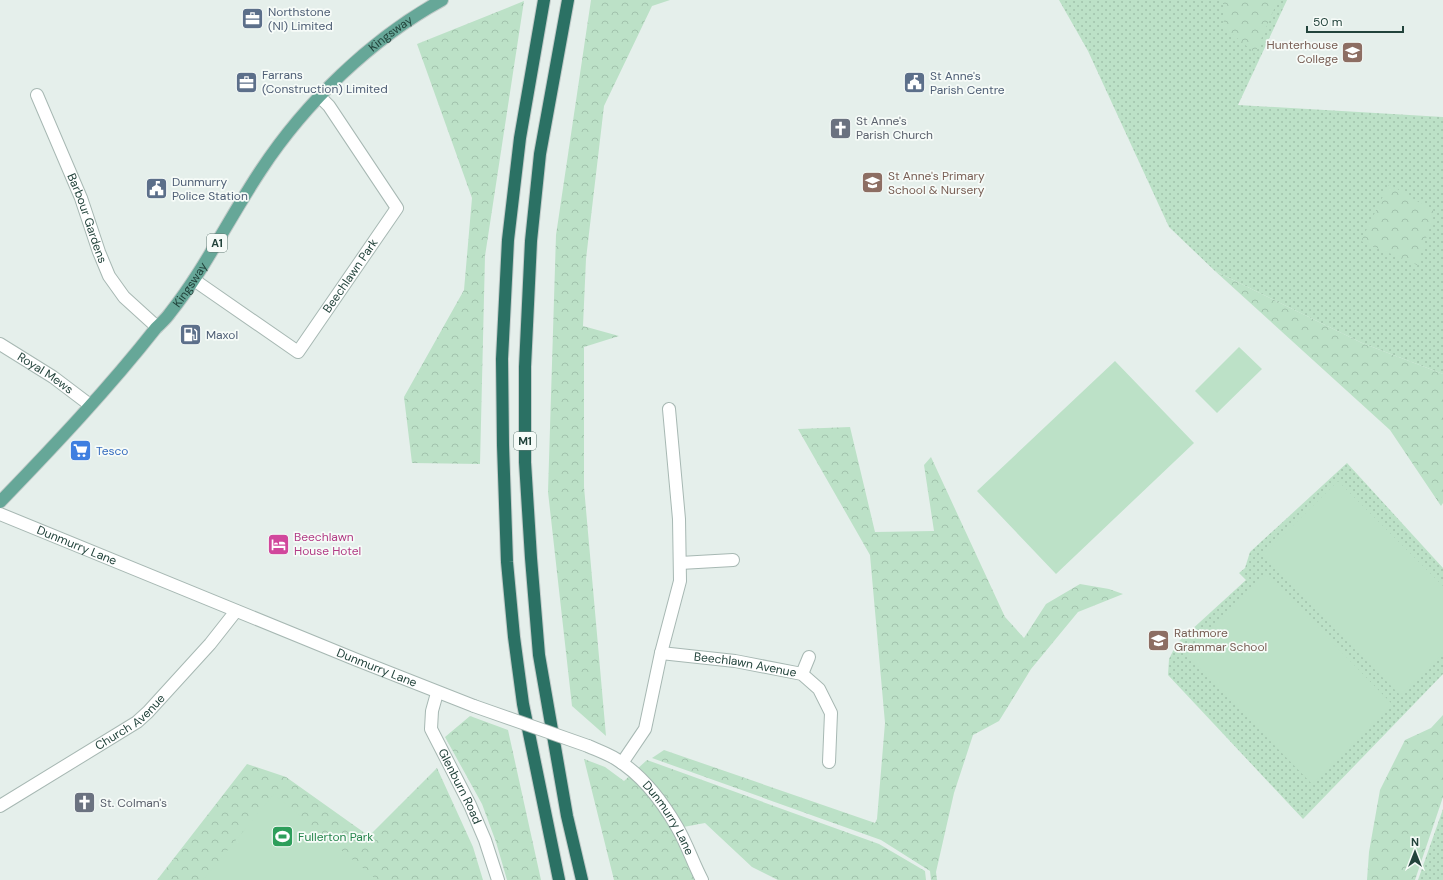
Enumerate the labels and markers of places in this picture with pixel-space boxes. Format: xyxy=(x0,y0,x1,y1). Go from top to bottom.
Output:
place label: Northstone (NI) Limited xyxy=(268,4,333,34)
office icon: Northstone (NI) Limited xyxy=(239,6,265,32)
place label: Hunterhouse College xyxy=(1267,37,1338,67)
school or university icon: Hunterhouse College xyxy=(1340,39,1366,65)
place label: Farrans (Construction) Limited xyxy=(262,67,388,97)
place label: St Anne's Parish Centre xyxy=(930,68,1005,98)
office icon: Farrans (Construction) Limited xyxy=(234,69,260,95)
public building icon: St Anne's Parish Centre xyxy=(901,70,927,96)
place label: St Anne's Parish Church xyxy=(856,113,933,143)
church icon: St Anne's Parish Church xyxy=(827,115,853,141)
place label: St Anne's Primary School & Nursery xyxy=(888,168,985,198)
school or university icon: St Anne's Primary School & Nursery xyxy=(859,170,885,196)
place label: Dunmurry Police Station xyxy=(172,174,248,204)
public building icon: Dunmurry Police Station xyxy=(143,176,169,202)
fuel station icon: Maxol xyxy=(178,322,204,348)
place label: Maxol xyxy=(206,327,238,343)
supermarket icon: Tesco xyxy=(68,438,94,464)
place label: Tesco xyxy=(96,443,128,459)
place label: Beechlawn House Hotel xyxy=(294,529,361,559)
hotel icon: Beechlawn House Hotel xyxy=(265,531,291,557)
place label: Rathmore Grammar School xyxy=(1174,625,1267,655)
school or university icon: Rathmore Grammar School xyxy=(1145,627,1171,653)
church icon: St. Colman's xyxy=(72,790,98,816)
place label: St. Colman's xyxy=(100,795,167,811)
sports icon: Fullerton Park xyxy=(269,824,295,850)
place label: Fullerton Park xyxy=(298,829,373,845)

